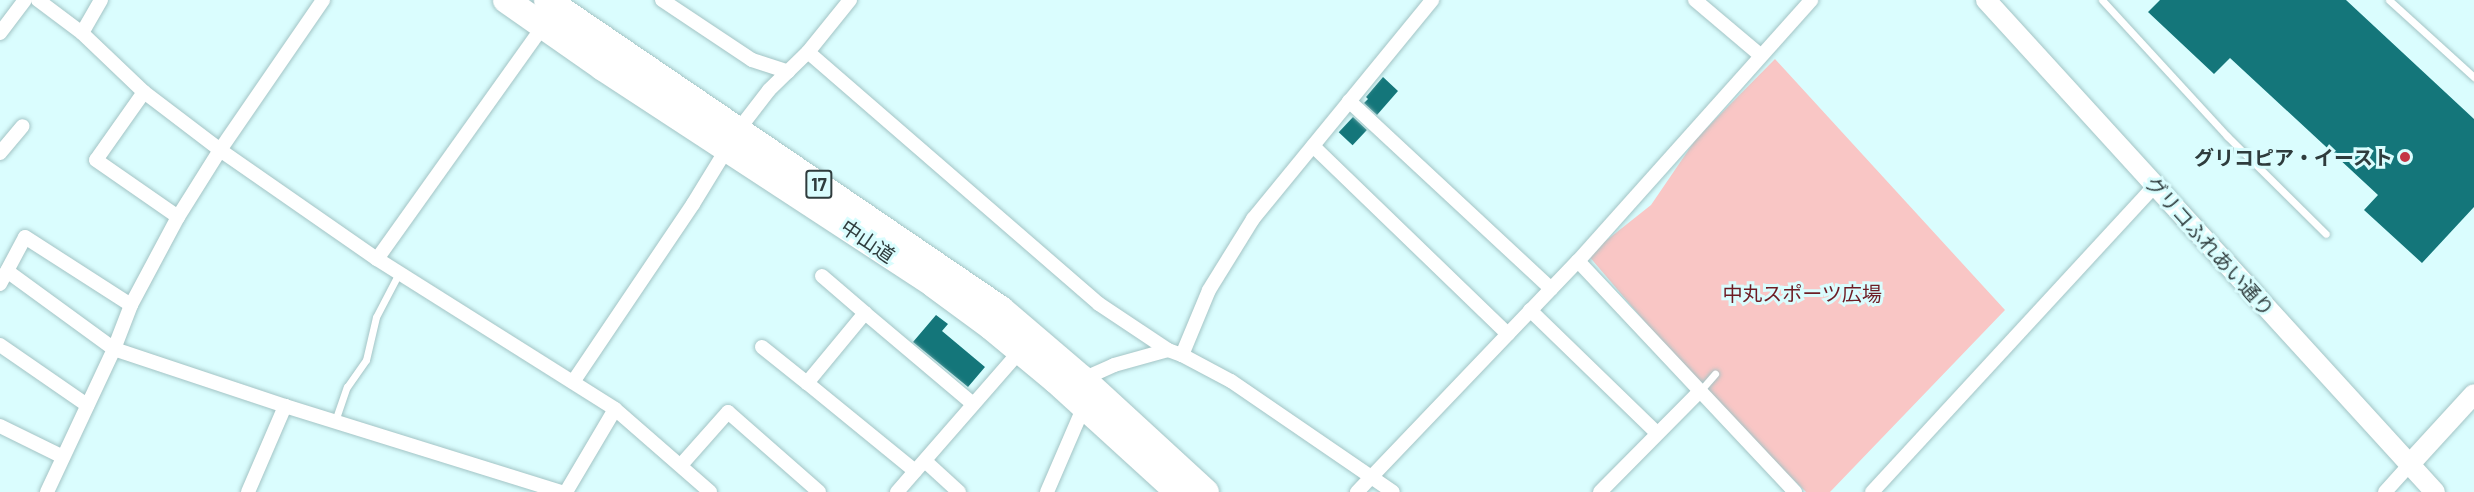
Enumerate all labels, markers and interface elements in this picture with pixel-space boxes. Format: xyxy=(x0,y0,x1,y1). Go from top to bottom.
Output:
place label: グリコピア・イースト xyxy=(2193,145,2393,169)
marker: グリコピア・イースト xyxy=(2398,150,2412,164)
road number: 17 xyxy=(804,169,834,199)
street label: グリコふれあい通り xyxy=(2141,171,2279,321)
street label: 中山道 xyxy=(836,214,900,268)
park label: 中丸スポーツ広場 xyxy=(1722,281,1882,305)

